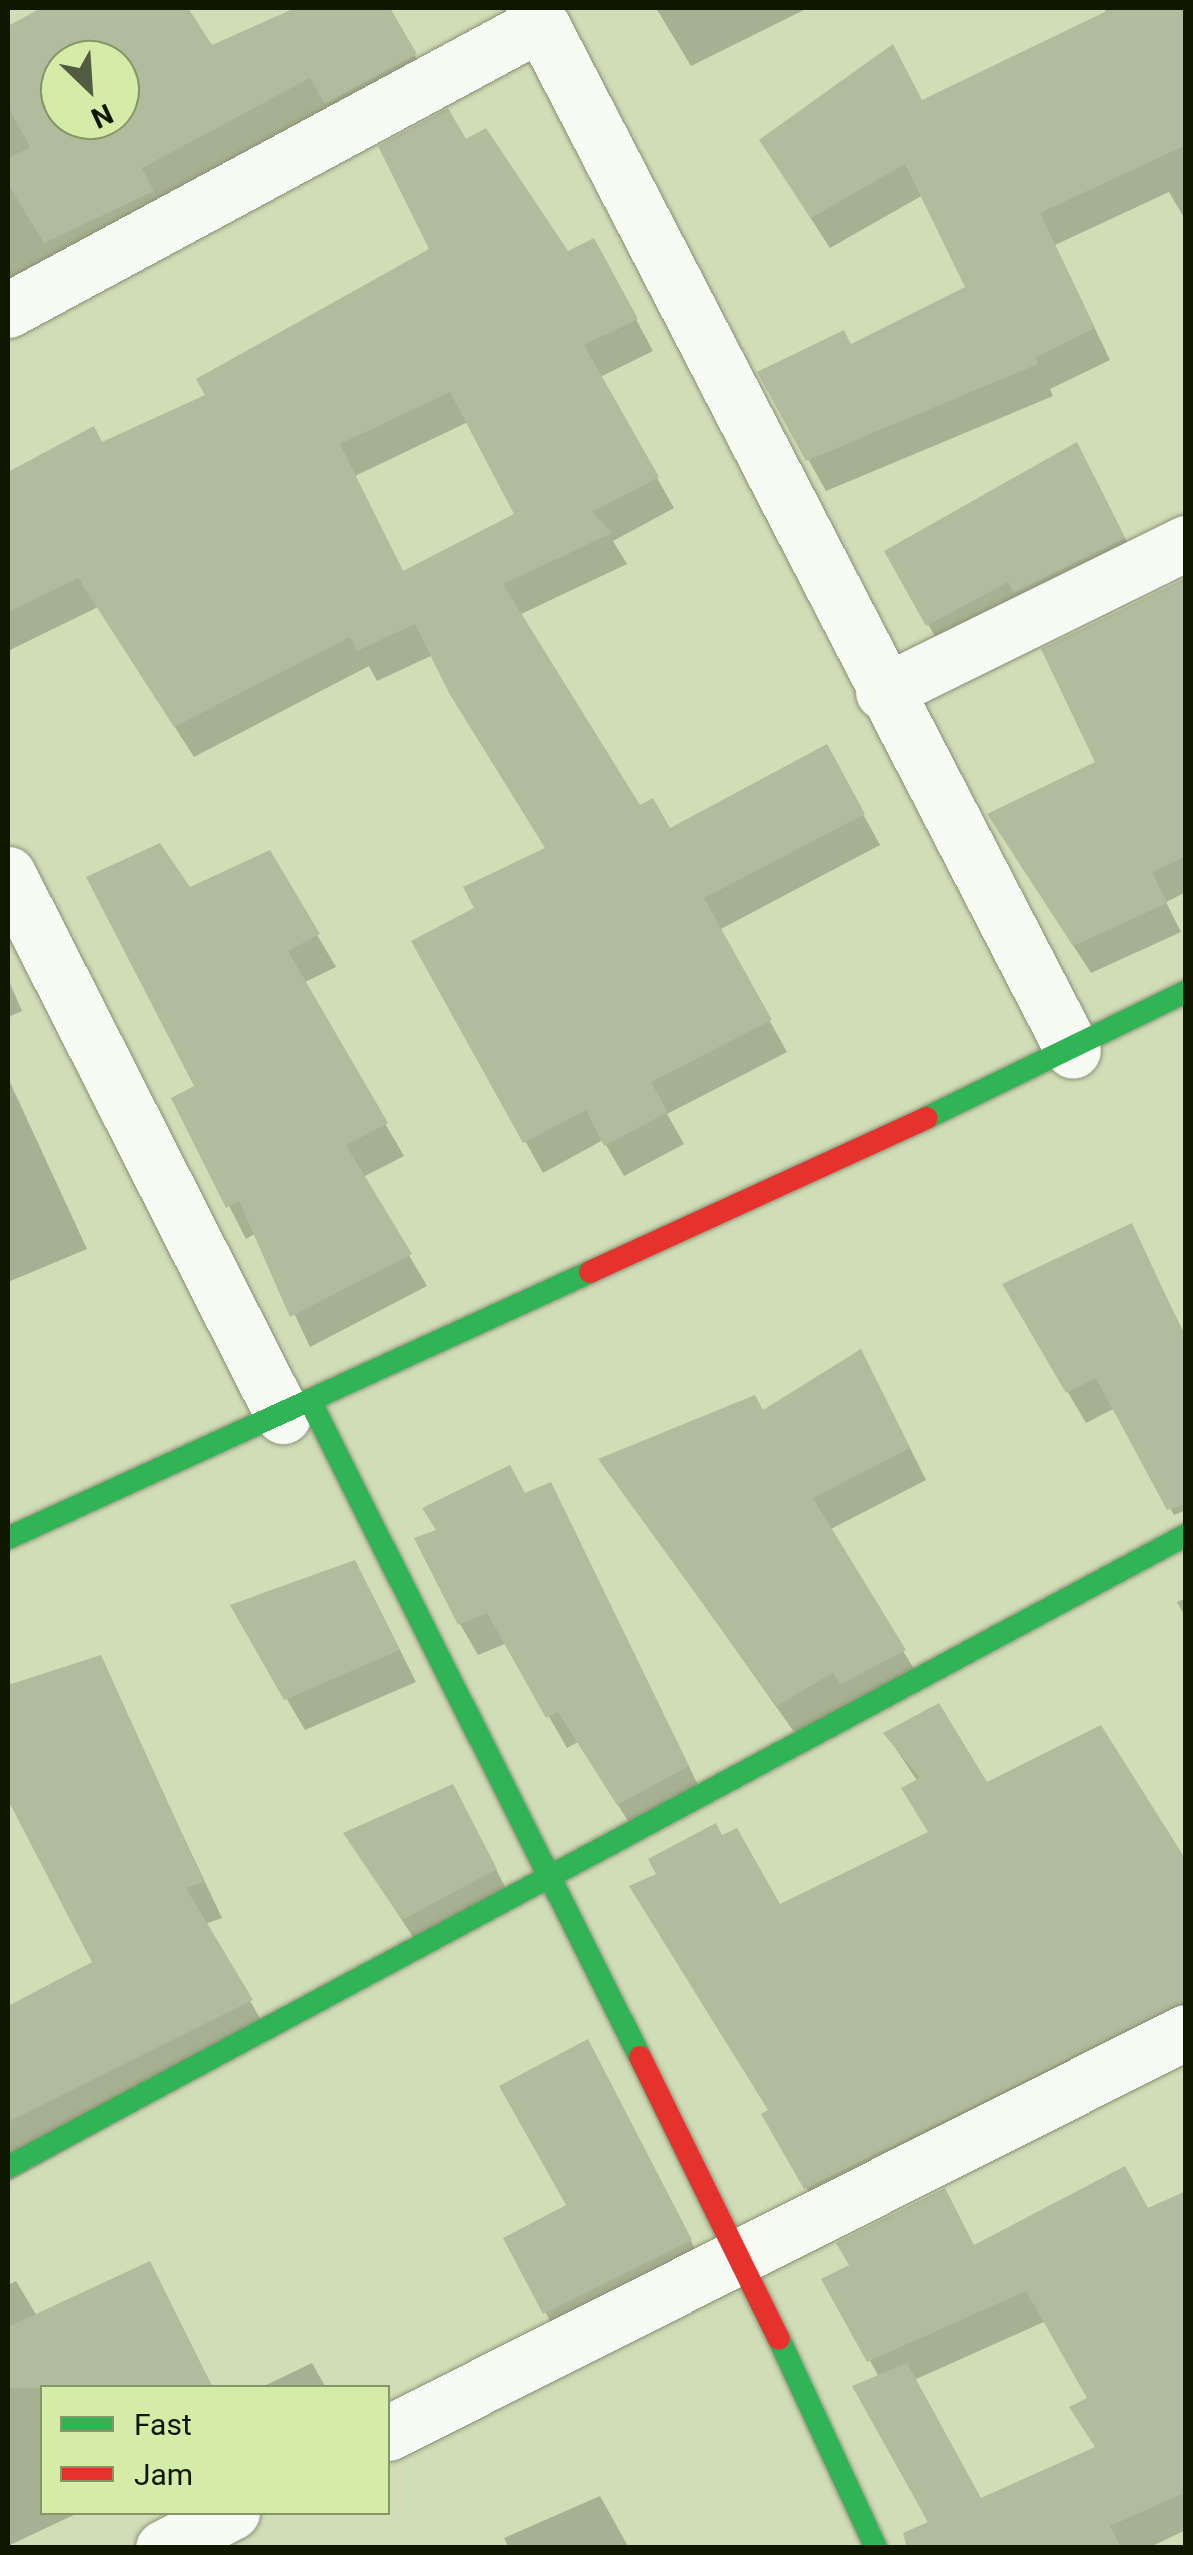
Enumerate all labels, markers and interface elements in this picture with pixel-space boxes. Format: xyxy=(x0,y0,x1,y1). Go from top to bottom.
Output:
north arrow xyxy=(40,40,140,140)
text: N xyxy=(86,97,118,135)
legend xyxy=(40,2385,390,2515)
text: Fast xyxy=(134,2407,192,2442)
text: Jam xyxy=(134,2457,193,2492)

